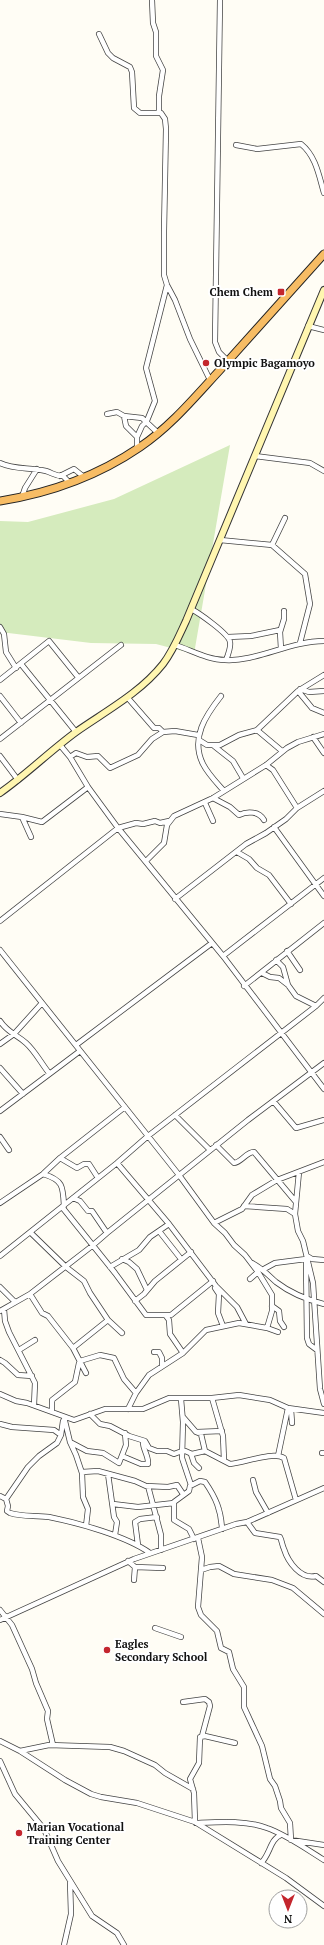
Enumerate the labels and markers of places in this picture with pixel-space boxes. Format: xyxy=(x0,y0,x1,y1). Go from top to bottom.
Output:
place label: Chem Chem xyxy=(209,285,274,299)
marker: Chem Chem xyxy=(276,287,286,297)
place label: Olympic Bagamoyo xyxy=(214,356,315,370)
marker: Olympic Bagamoyo xyxy=(201,358,211,368)
place label: Eagles Secondary School xyxy=(115,1637,208,1664)
marker: Eagles Secondary School xyxy=(102,1645,112,1655)
place label: Marian Vocational Training Center xyxy=(27,1820,125,1847)
marker: Marian Vocational Training Center xyxy=(14,1828,24,1838)

